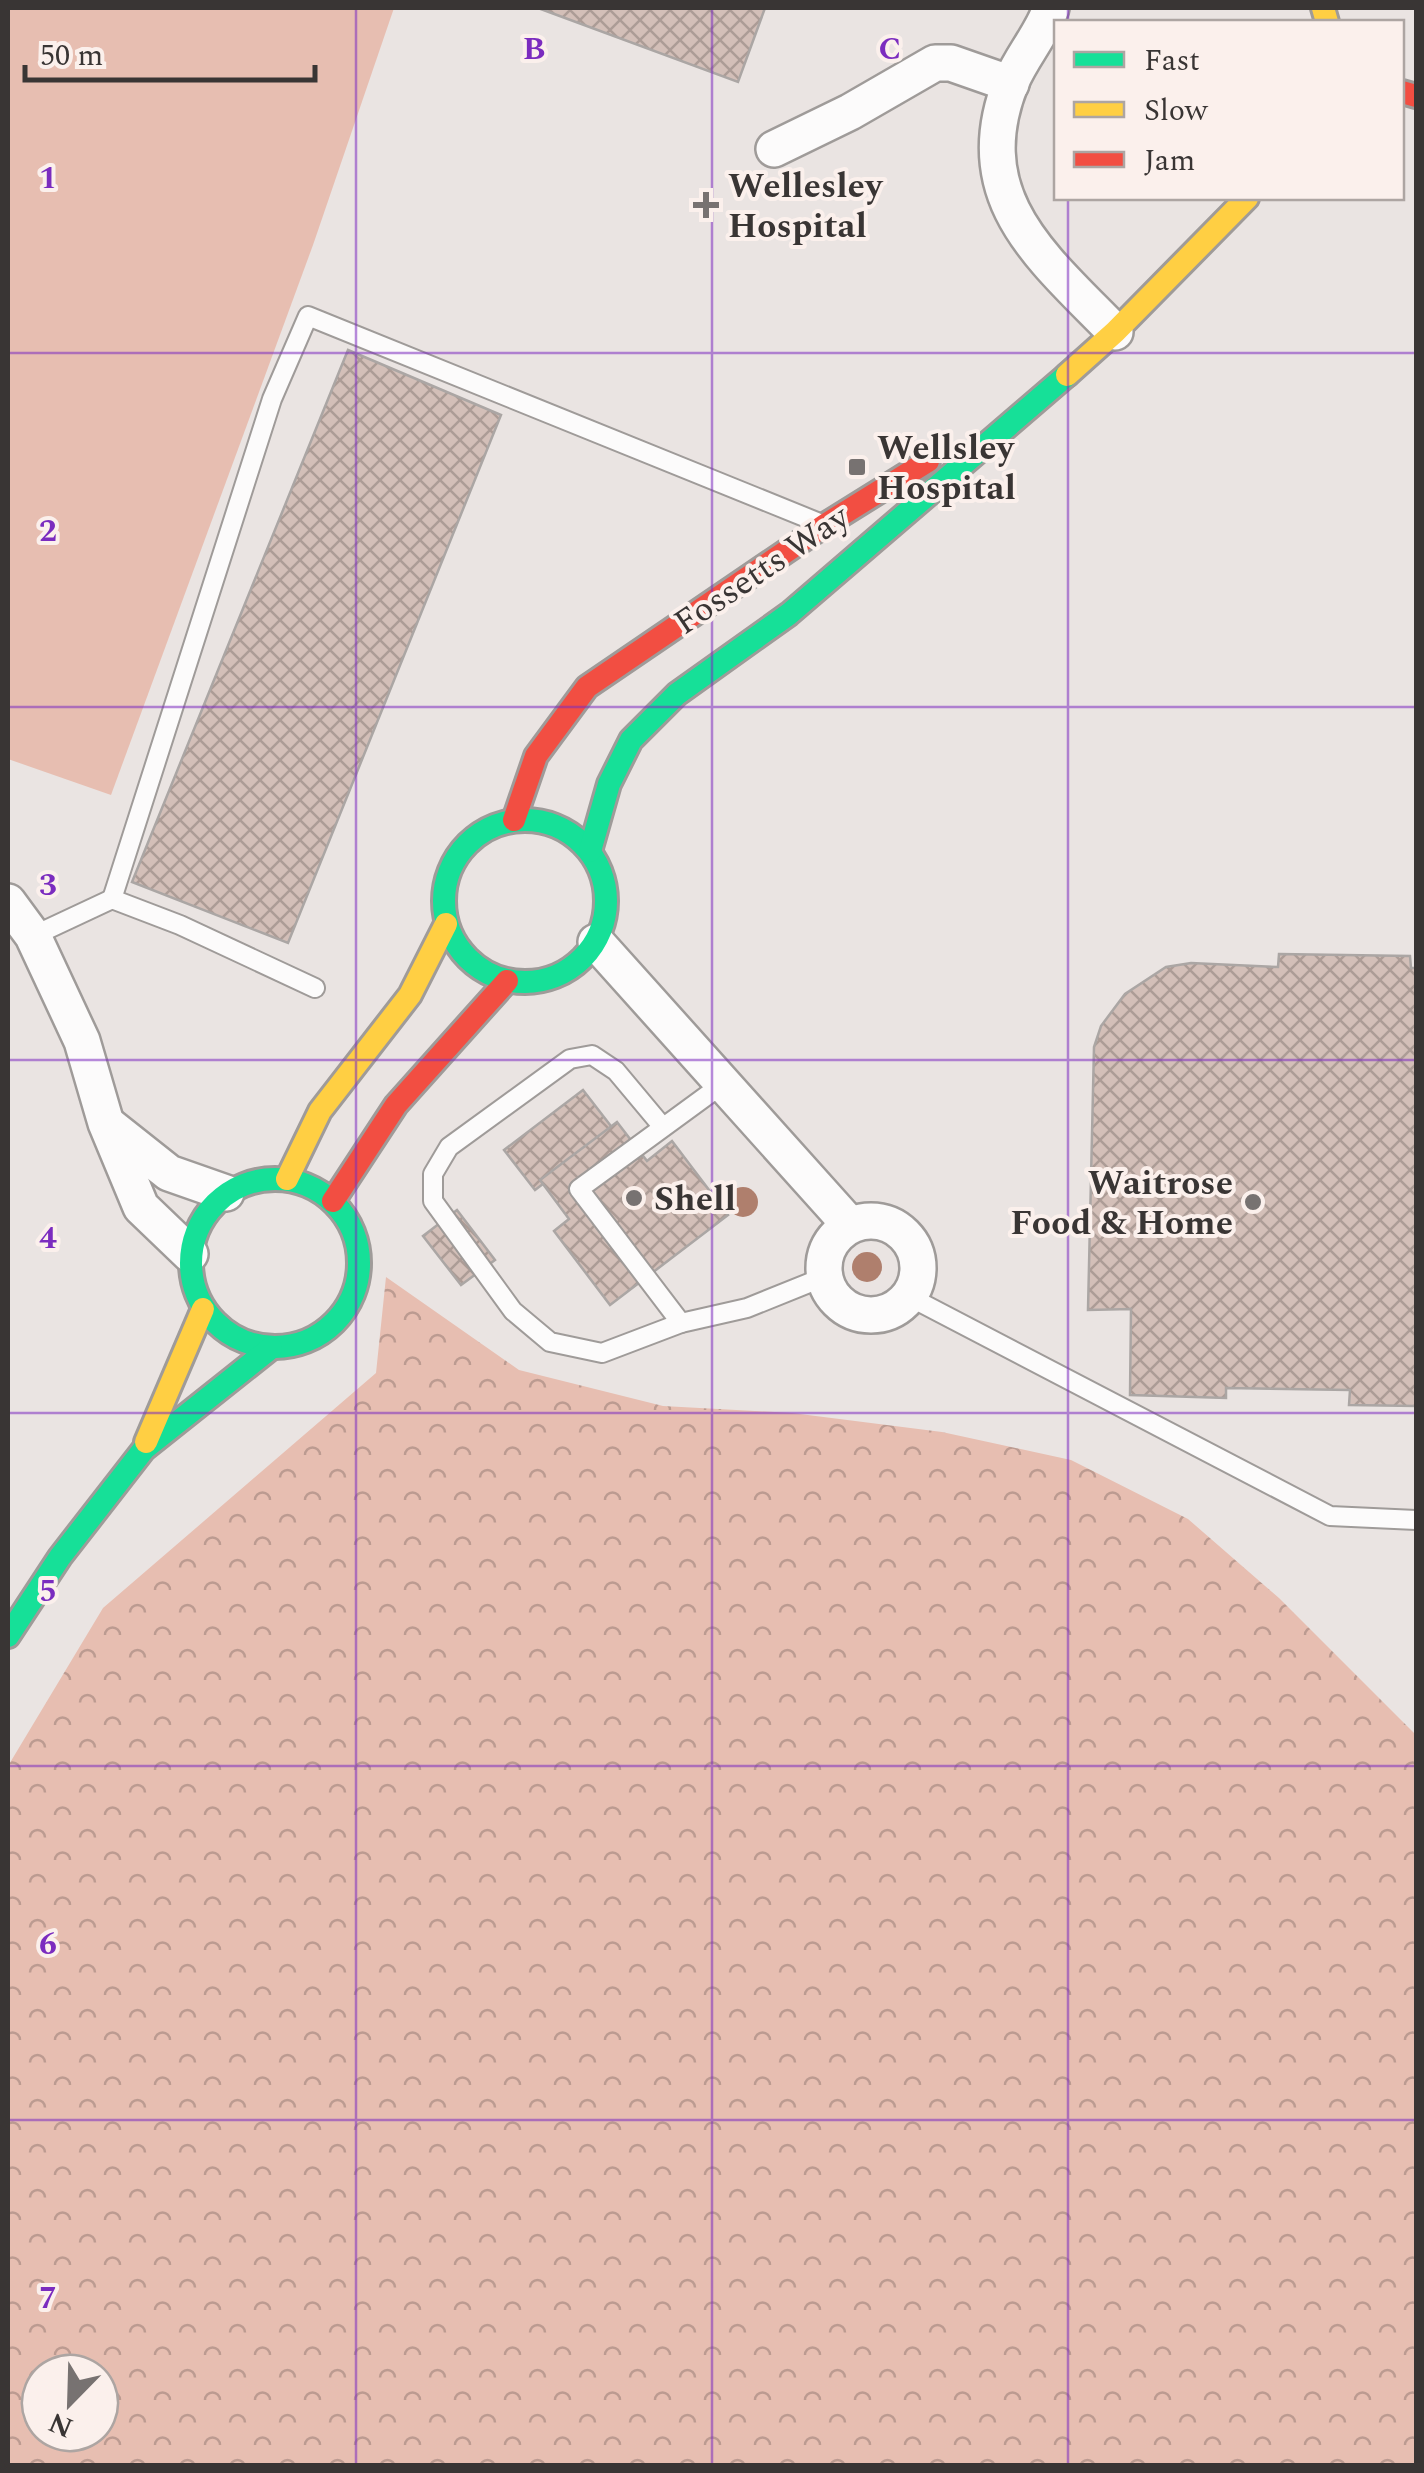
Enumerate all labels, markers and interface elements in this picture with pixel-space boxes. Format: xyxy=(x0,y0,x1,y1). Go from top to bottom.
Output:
scale bar xyxy=(25,20,315,82)
legend xyxy=(1054,20,1404,200)
text: B xyxy=(523,25,545,74)
text: C xyxy=(879,25,901,74)
text: 50 m xyxy=(40,33,103,79)
text: Fast xyxy=(1144,38,1200,84)
text: Slow xyxy=(1144,88,1209,134)
text: Jam xyxy=(1144,138,1195,184)
text: 1 xyxy=(39,154,57,203)
place label: Wellesley Hospital xyxy=(728,160,883,253)
marker: Wellesley Hospital xyxy=(693,192,719,218)
place label: Wellsley Hospital xyxy=(877,422,1016,515)
marker: Wellsley Hospital xyxy=(846,456,868,478)
street label: Fossetts Way xyxy=(663,491,861,649)
text: 2 xyxy=(39,507,57,556)
text: 3 xyxy=(39,861,57,910)
place label: Waitrose Food & Home xyxy=(1010,1157,1233,1250)
place label: Shell xyxy=(654,1173,736,1226)
marker: Shell xyxy=(623,1187,645,1209)
marker: Waitrose Food & Home xyxy=(1242,1191,1264,1213)
text: 4 xyxy=(39,1214,57,1263)
text: 5 xyxy=(39,1567,57,1616)
text: 6 xyxy=(39,1920,57,1969)
text: 7 xyxy=(39,2274,57,2323)
north arrow xyxy=(20,2353,120,2453)
text: N xyxy=(42,2400,80,2449)

